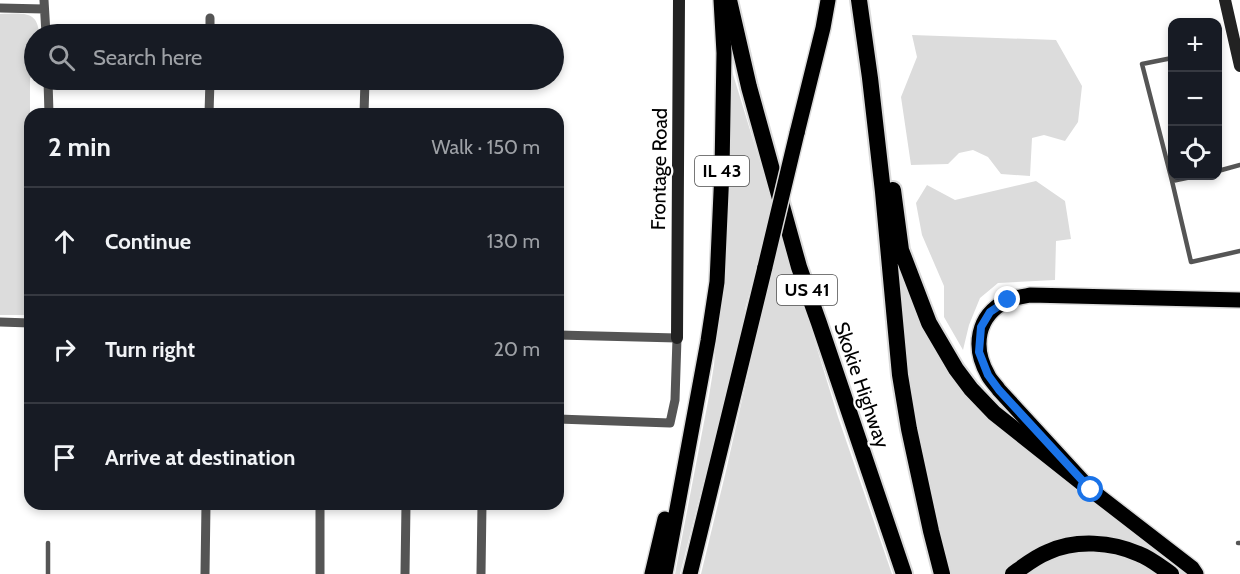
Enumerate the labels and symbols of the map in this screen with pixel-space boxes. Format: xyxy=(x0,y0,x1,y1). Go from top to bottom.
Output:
street label: Frontage Road xyxy=(646,108,672,230)
road number: IL 43 xyxy=(695,156,749,186)
road number: US 41 xyxy=(777,275,837,305)
route end xyxy=(994,286,1020,312)
street label: Skokie Highway xyxy=(829,319,895,451)
route start xyxy=(1077,476,1103,502)

